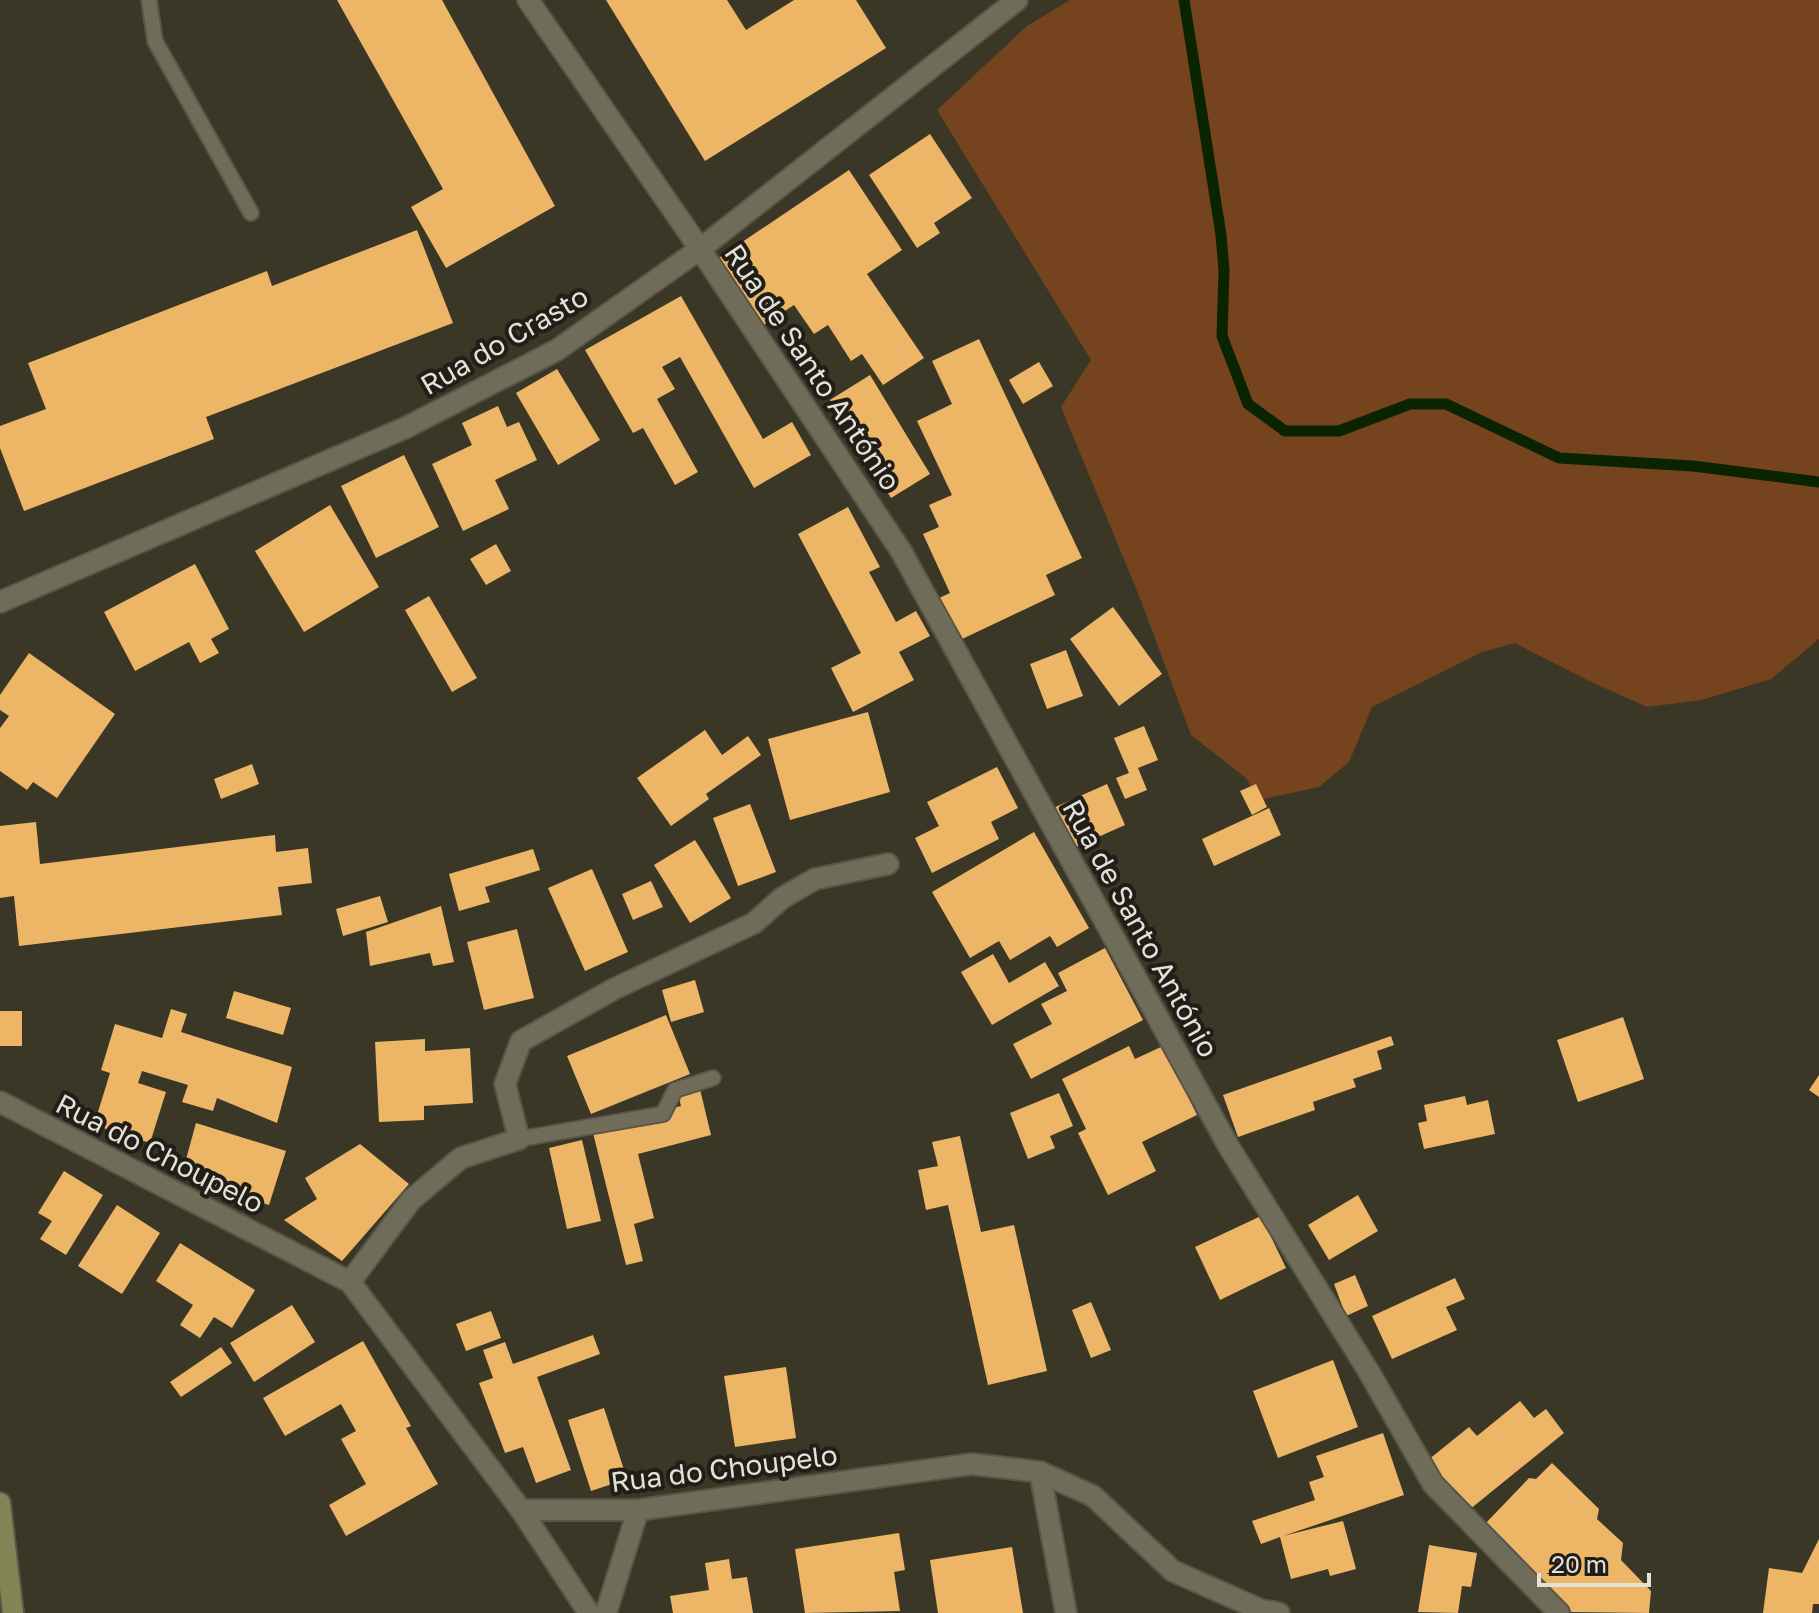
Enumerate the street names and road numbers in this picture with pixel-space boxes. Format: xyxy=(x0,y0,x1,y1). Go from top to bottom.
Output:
street label: Rua de Santo António xyxy=(718,238,908,496)
street label: Rua do Crasto xyxy=(415,279,593,401)
street label: Rua de Santo António xyxy=(1056,793,1226,1063)
street label: Rua do Choupelo xyxy=(51,1086,269,1220)
street label: Rua do Choupelo xyxy=(609,1438,839,1498)

